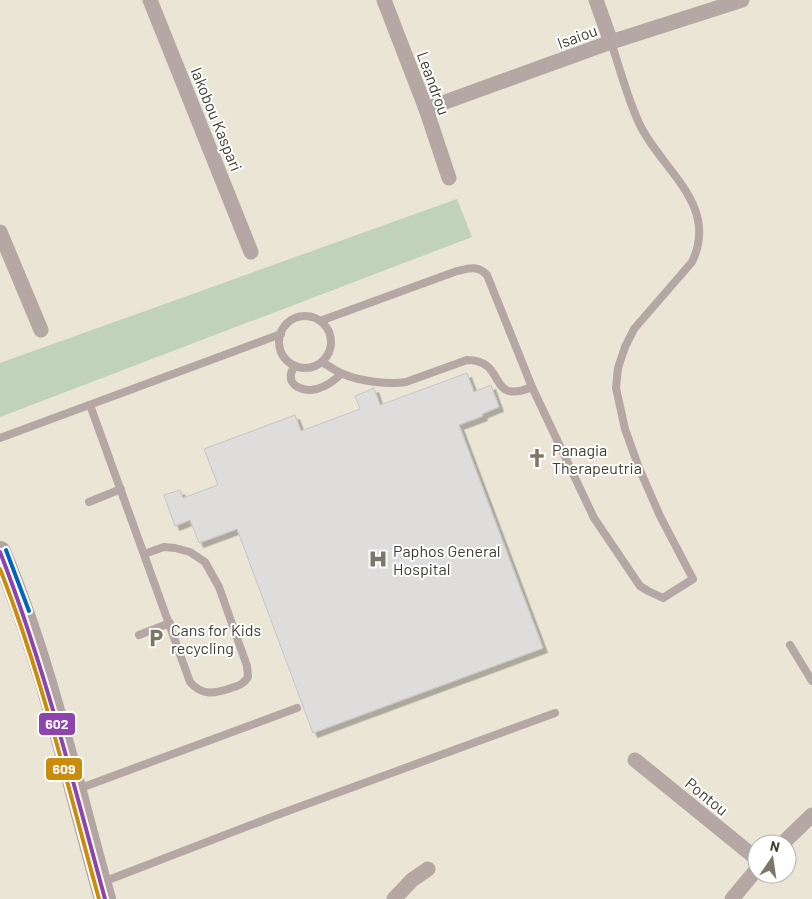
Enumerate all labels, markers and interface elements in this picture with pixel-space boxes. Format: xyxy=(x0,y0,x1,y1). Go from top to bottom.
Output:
street label: Isaiou xyxy=(554,20,600,52)
street label: Leandrou xyxy=(414,49,454,117)
street label: Iakobou Kaspari xyxy=(188,64,246,174)
place label: Panagia Therapeutria xyxy=(552,440,642,477)
church icon: Panagia Therapeutria xyxy=(526,447,548,469)
place label: Paphos General Hospital xyxy=(393,541,501,578)
hospital icon: Paphos General Hospital xyxy=(367,548,389,570)
place label: Cans for Kids recycling xyxy=(171,620,261,657)
parking icon: Cans for Kids recycling xyxy=(145,627,167,649)
line badge: 602 xyxy=(38,712,76,736)
text: 602 xyxy=(45,715,69,732)
line badge: 609 xyxy=(45,757,83,781)
text: 609 xyxy=(53,760,75,777)
street label: Pontou xyxy=(682,773,732,819)
north arrow xyxy=(747,834,797,884)
text: N xyxy=(769,837,781,855)

